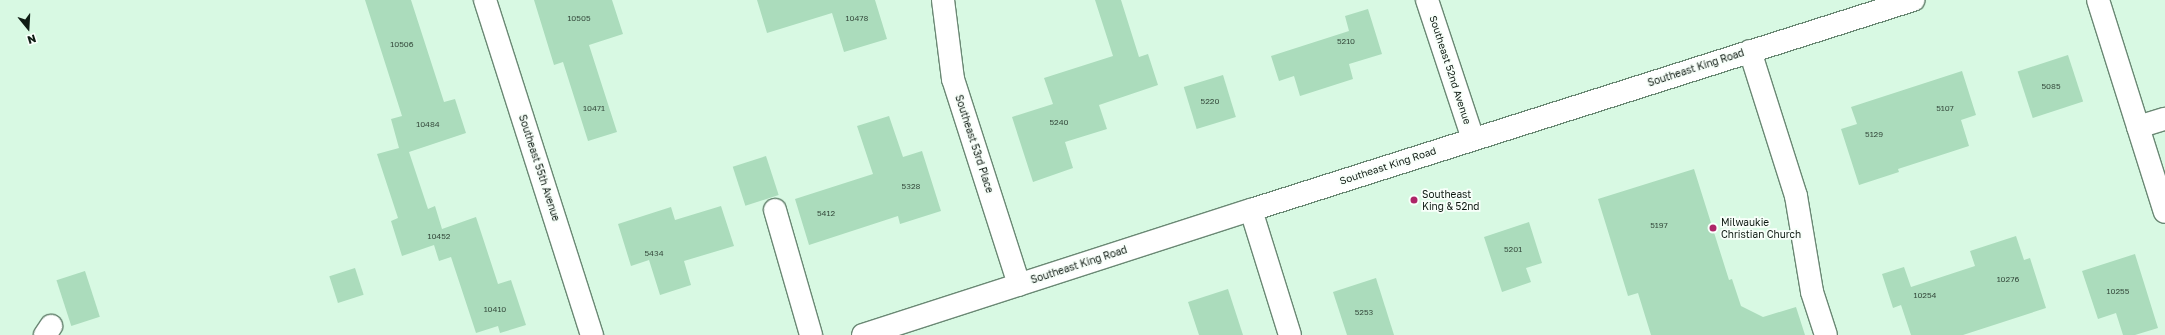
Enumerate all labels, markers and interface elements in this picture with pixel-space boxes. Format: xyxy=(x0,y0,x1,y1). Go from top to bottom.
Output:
north arrow xyxy=(8,8,48,48)
house number: 10505 xyxy=(567,14,591,24)
house number: 10478 xyxy=(846,14,868,24)
street label: Southeast 52nd Avenue xyxy=(1427,14,1473,126)
text: N xyxy=(26,32,38,47)
house number: 5210 xyxy=(1337,37,1355,47)
house number: 10506 xyxy=(390,40,414,50)
street label: Southeast King Road xyxy=(1646,47,1746,89)
house number: 5085 xyxy=(2041,82,2061,92)
street label: Southeast 53rd Place xyxy=(952,93,996,195)
house number: 5220 xyxy=(1201,97,1219,107)
house number: 10471 xyxy=(583,104,605,114)
house number: 5107 xyxy=(1936,104,1954,114)
street label: Southeast 55th Avenue xyxy=(516,113,562,223)
house number: 5240 xyxy=(1049,118,1069,128)
house number: 10484 xyxy=(416,120,440,130)
house number: 5129 xyxy=(1865,130,1883,140)
street label: Southeast King Road xyxy=(1338,145,1438,187)
house number: 5328 xyxy=(902,182,920,192)
place label: Southeast King & 52nd xyxy=(1422,188,1479,212)
marker: Southeast King & 52nd xyxy=(1409,195,1419,205)
house number: 5412 xyxy=(817,209,835,219)
place label: Milwaukie Christian Church xyxy=(1721,216,1801,240)
house number: 5197 xyxy=(1650,221,1668,231)
marker: Milwaukie Christian Church xyxy=(1708,223,1718,233)
house number: 10452 xyxy=(428,232,450,242)
street label: Southeast King Road xyxy=(1029,244,1129,286)
house number: 5201 xyxy=(1504,245,1522,255)
house number: 5434 xyxy=(644,249,664,259)
house number: 10276 xyxy=(1997,275,2019,285)
house number: 10255 xyxy=(2107,287,2129,297)
house number: 10254 xyxy=(1914,291,1936,301)
house number: 10410 xyxy=(484,305,506,315)
house number: 5253 xyxy=(1355,308,1373,318)

